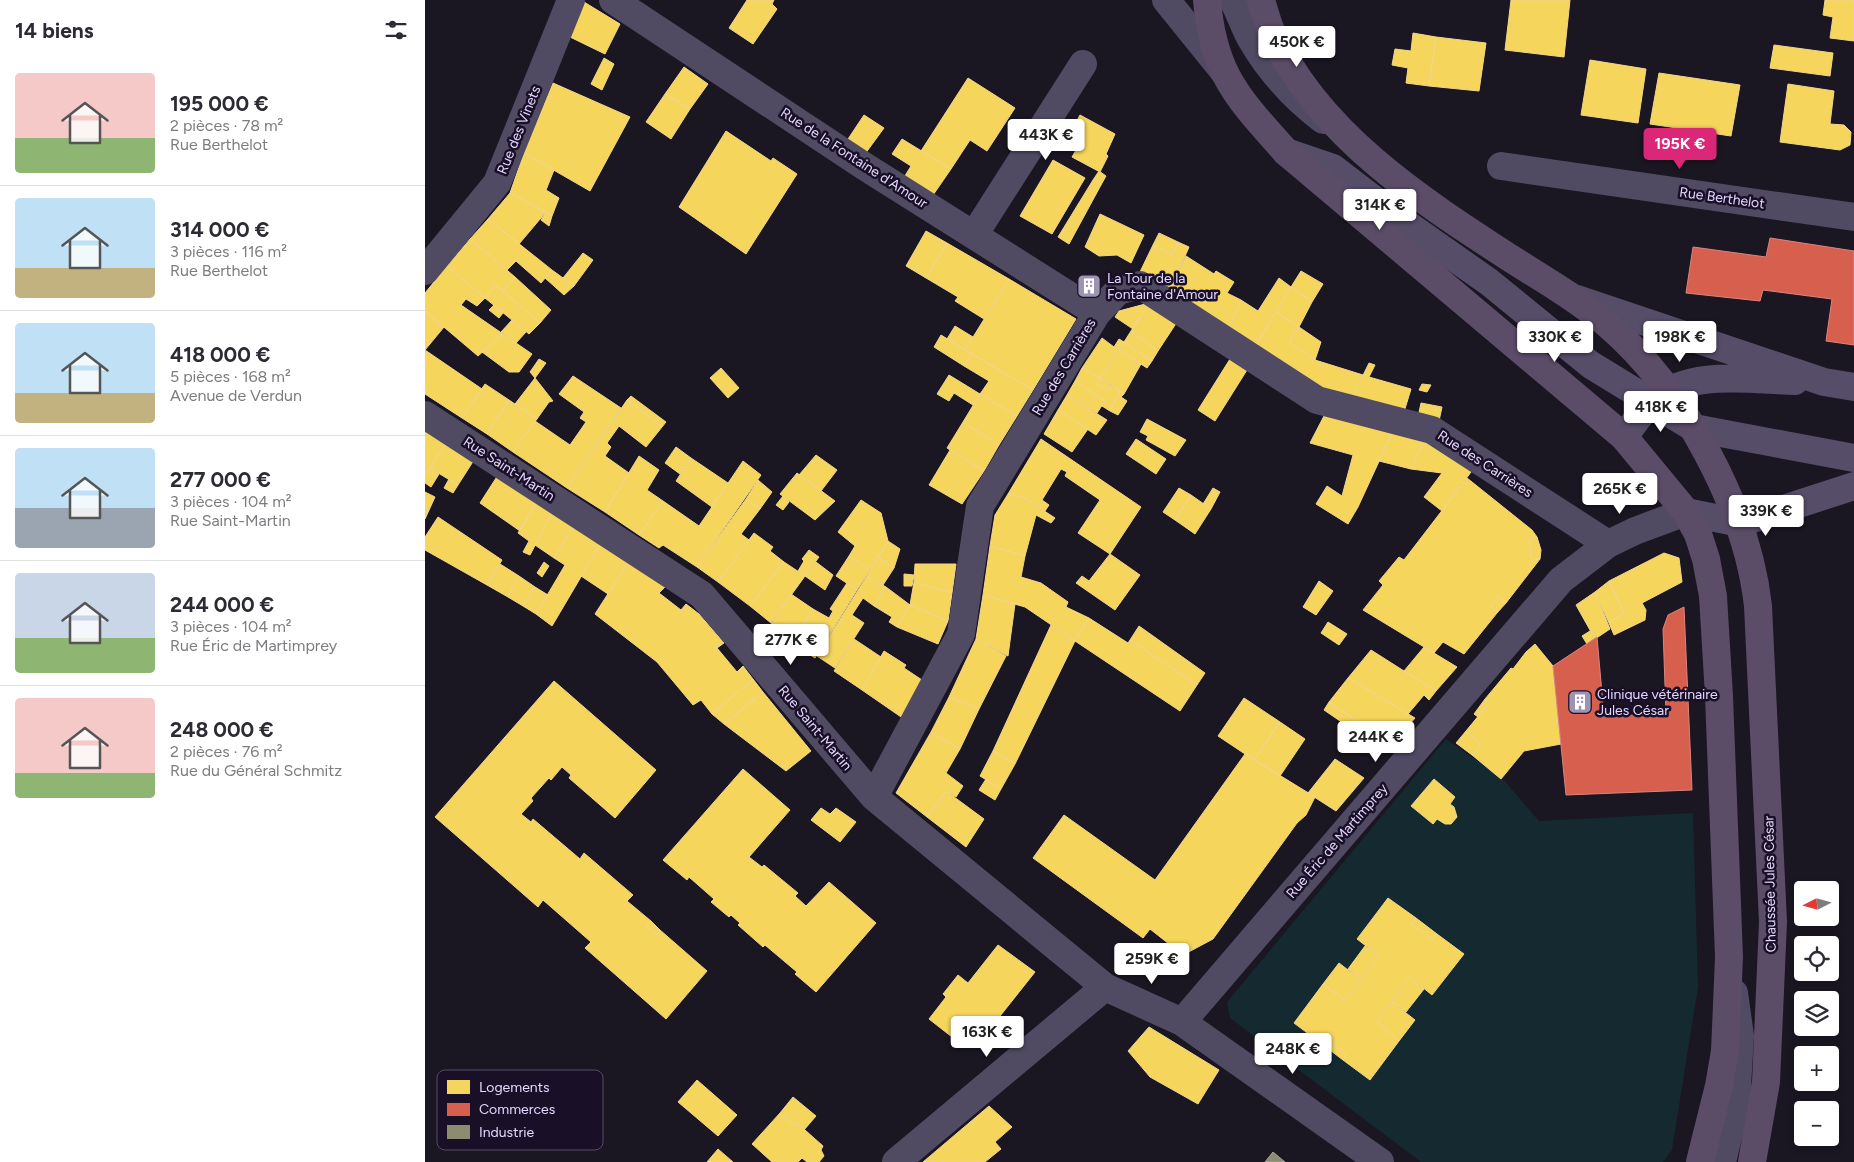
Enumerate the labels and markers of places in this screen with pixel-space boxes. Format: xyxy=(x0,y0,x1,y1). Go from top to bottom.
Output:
pin: 450K € xyxy=(1256,26,1338,68)
pin: 443K € xyxy=(1005,119,1087,161)
pin: 195K € xyxy=(1639,128,1721,170)
pin: 314K € xyxy=(1339,188,1421,231)
place label: La Tour de la Fontaine d'Amour xyxy=(1107,270,1218,303)
building icon: La Tour de la Fontaine d'Amour xyxy=(1076,273,1102,299)
pin: 330K € xyxy=(1514,320,1596,363)
pin: 198K € xyxy=(1639,320,1721,363)
pin: 418K € xyxy=(1620,390,1702,433)
pin: 265K € xyxy=(1579,472,1661,515)
pin: 339K € xyxy=(1725,494,1807,537)
pin: 277K € xyxy=(750,624,832,666)
place label: Clinique vétérinaire Jules César xyxy=(1597,686,1718,719)
building icon: Clinique vétérinaire Jules César xyxy=(1567,689,1593,715)
pin: 244K € xyxy=(1335,720,1417,763)
pin: 259K € xyxy=(1111,942,1193,985)
pin: 163K € xyxy=(946,1016,1028,1058)
pin: 248K € xyxy=(1252,1032,1334,1075)

